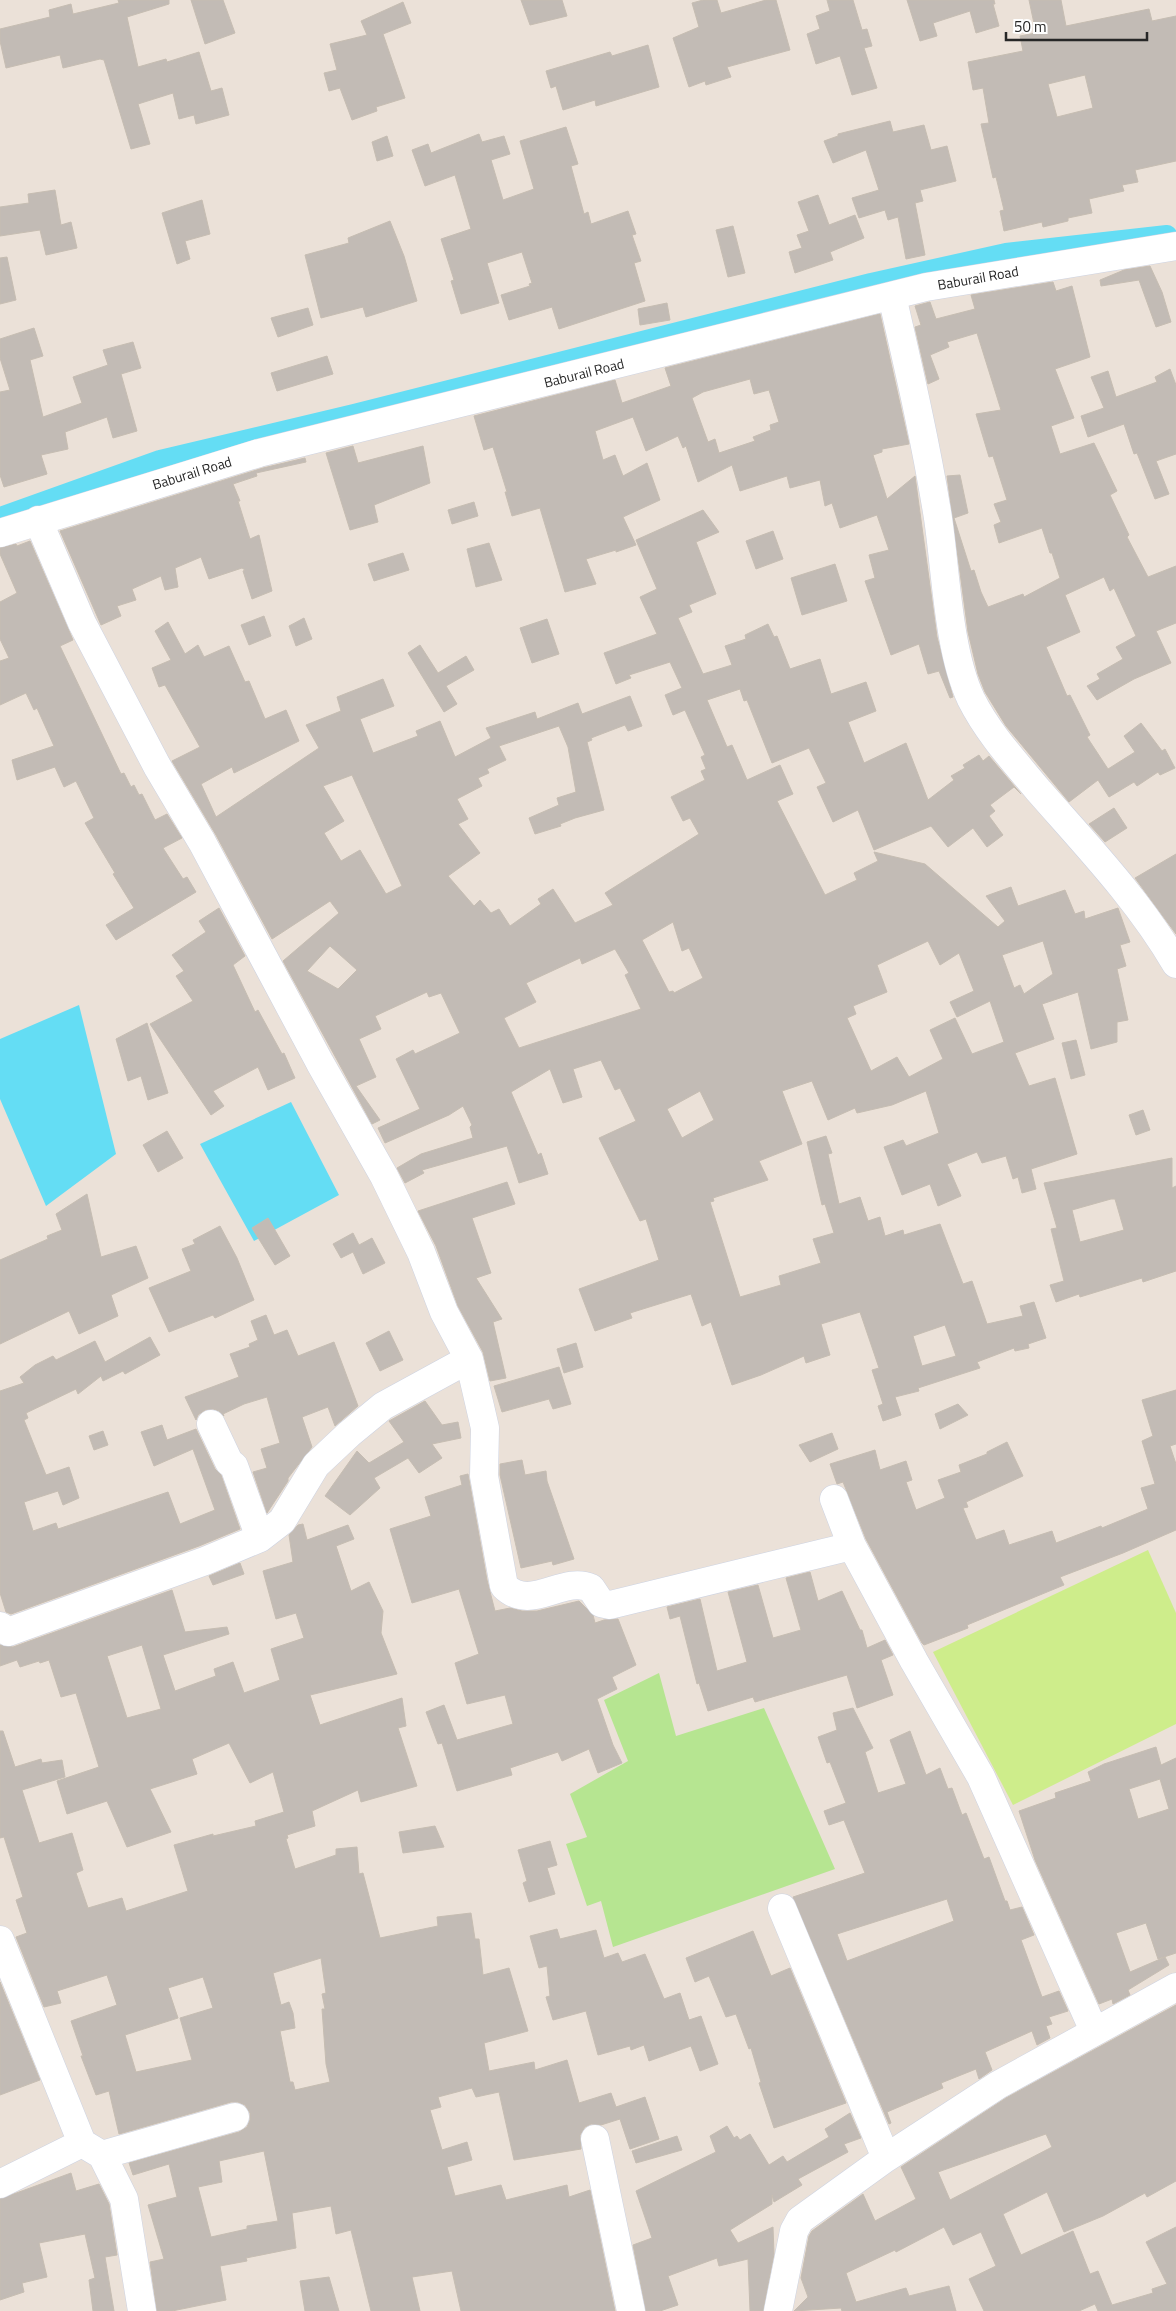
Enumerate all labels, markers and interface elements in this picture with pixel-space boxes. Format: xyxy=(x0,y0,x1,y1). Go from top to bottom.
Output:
scale bar xyxy=(1006,10,1147,42)
text: 50 m xyxy=(1014,15,1047,38)
street label: Baburail Road xyxy=(936,260,1020,295)
street label: Baburail Road xyxy=(542,352,626,393)
street label: Baburail Road xyxy=(150,450,234,495)

